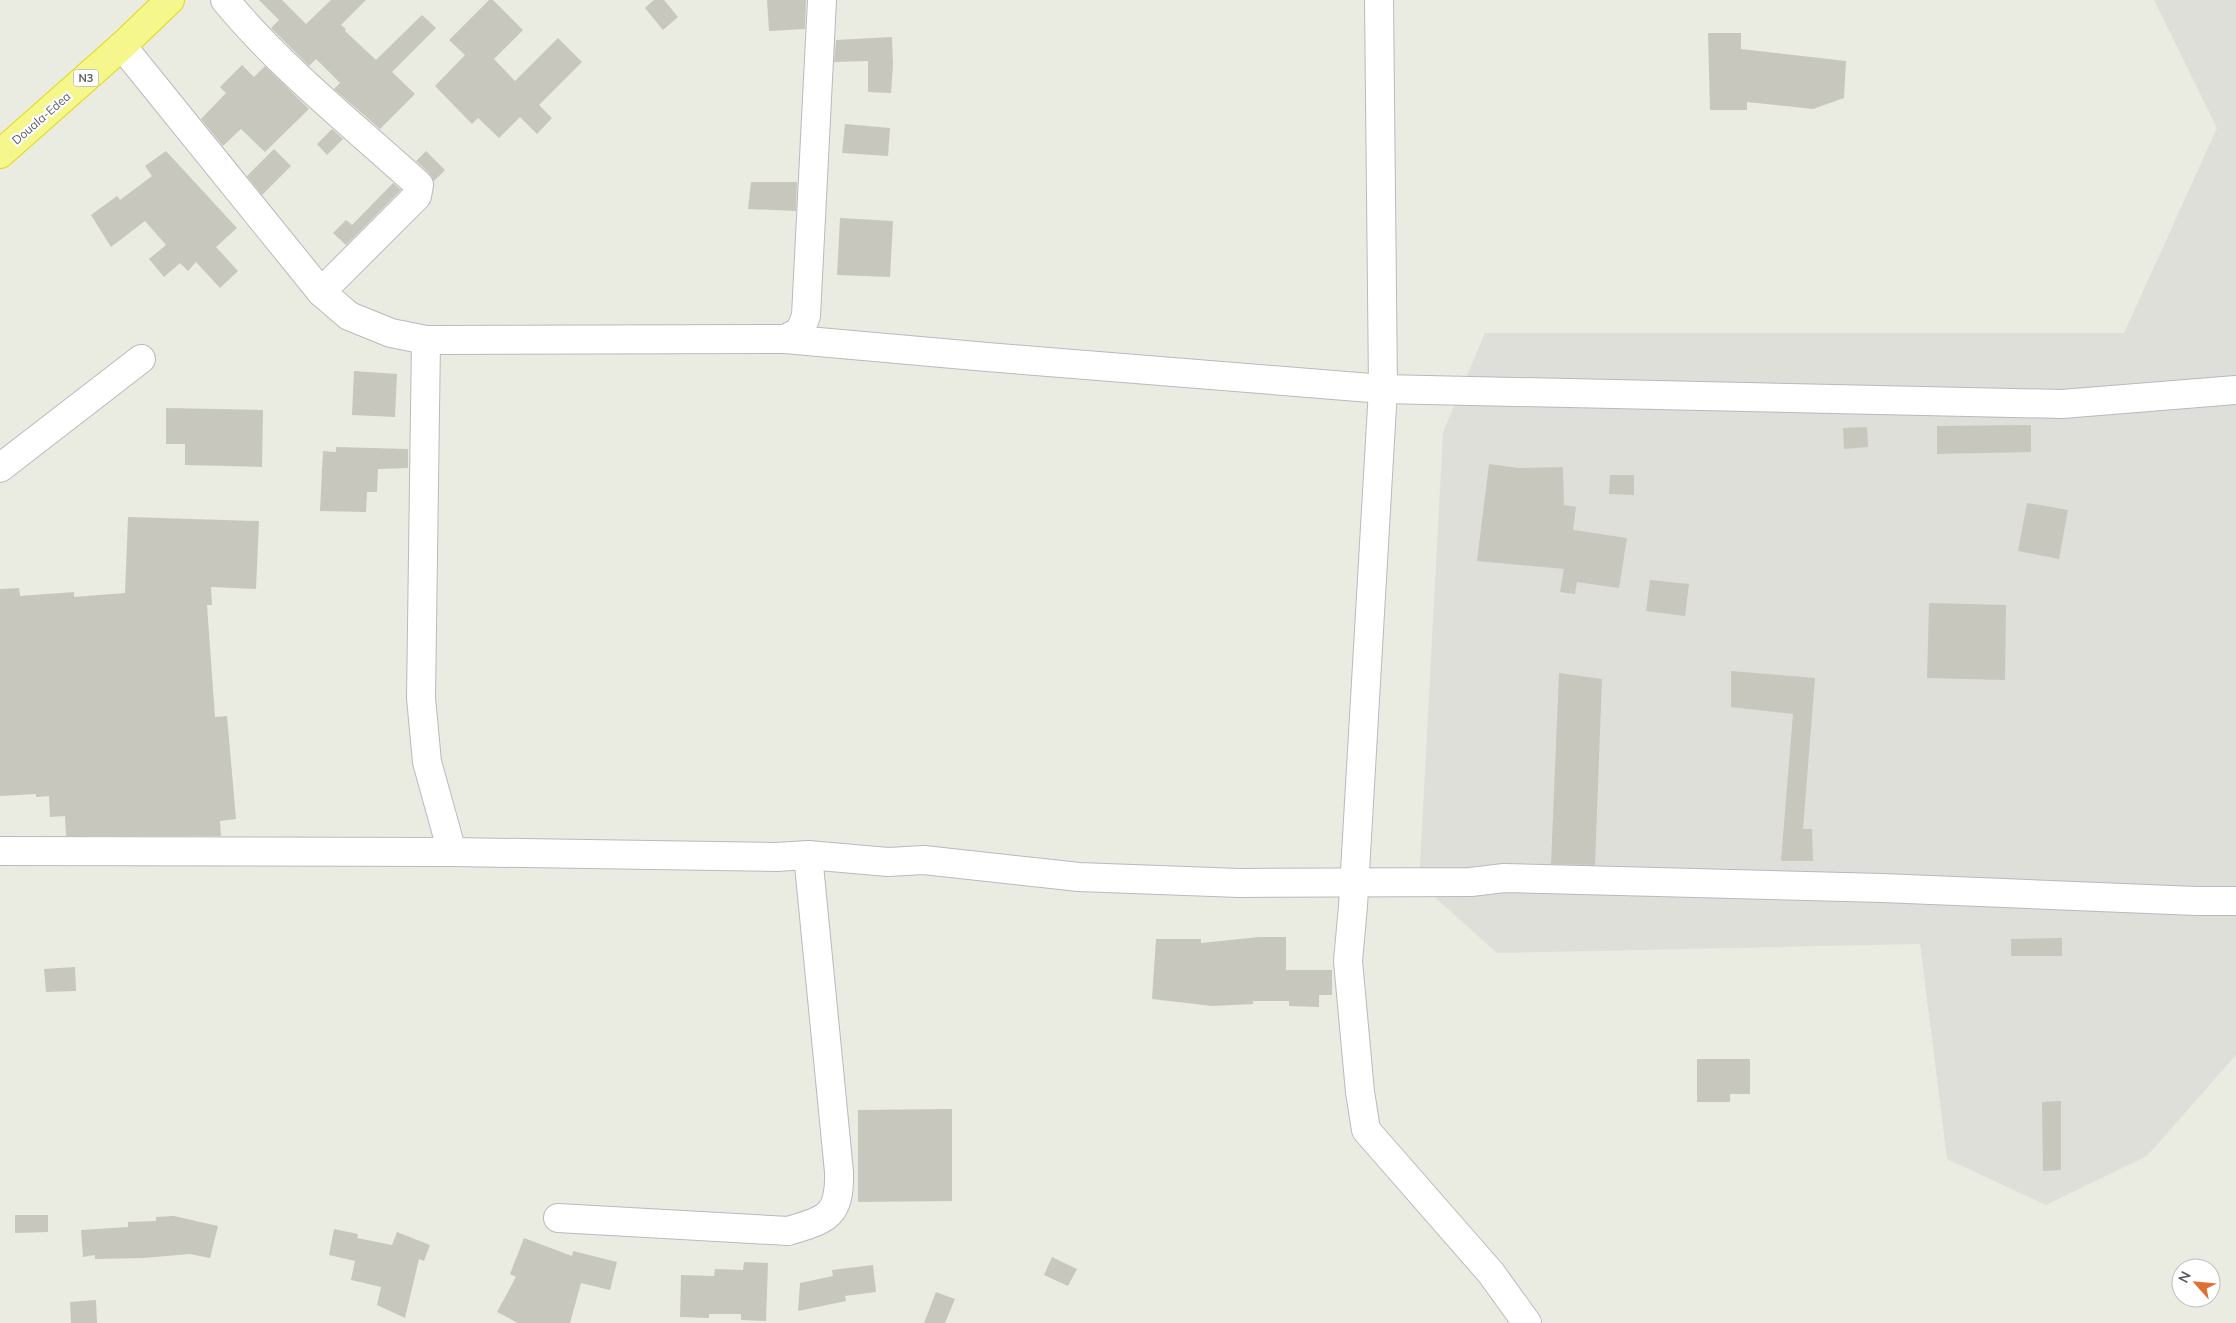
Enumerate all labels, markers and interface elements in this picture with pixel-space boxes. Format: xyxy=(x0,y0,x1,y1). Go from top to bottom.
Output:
road number: N3 xyxy=(74,70,98,86)
street label: Douala-Edea xyxy=(9,88,73,148)
north arrow xyxy=(2171,1258,2221,1308)
text: N xyxy=(2174,1268,2195,1286)

